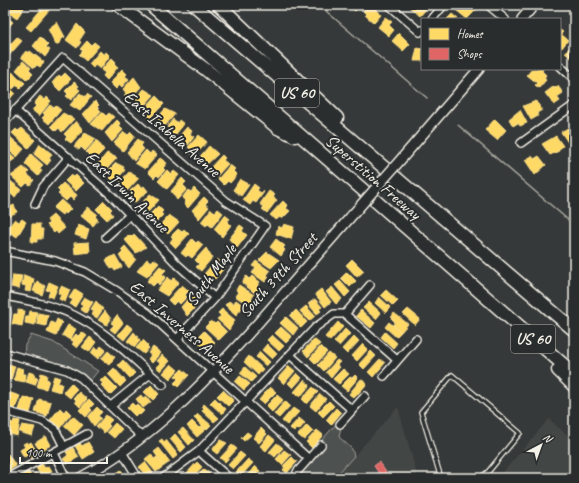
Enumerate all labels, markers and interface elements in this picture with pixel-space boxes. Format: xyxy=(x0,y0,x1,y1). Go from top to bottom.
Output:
legend xyxy=(421,18,561,70)
text: Homes xyxy=(457,26,484,42)
text: Shops xyxy=(457,46,482,62)
road number: US 60 xyxy=(275,79,319,107)
street label: East Isabella Avenue xyxy=(120,86,226,182)
street label: Superstition Freeway xyxy=(321,130,426,225)
street label: East Irwin Avenue xyxy=(81,147,174,238)
street label: South 39th Street xyxy=(234,226,323,322)
street label: South Maple xyxy=(181,239,242,310)
street label: East Inverness Avenue xyxy=(125,276,240,379)
road number: US 60 xyxy=(511,325,555,353)
north arrow xyxy=(521,425,561,465)
text: N xyxy=(540,430,556,446)
scale bar xyxy=(20,439,107,465)
text: 100 m xyxy=(26,445,53,461)

